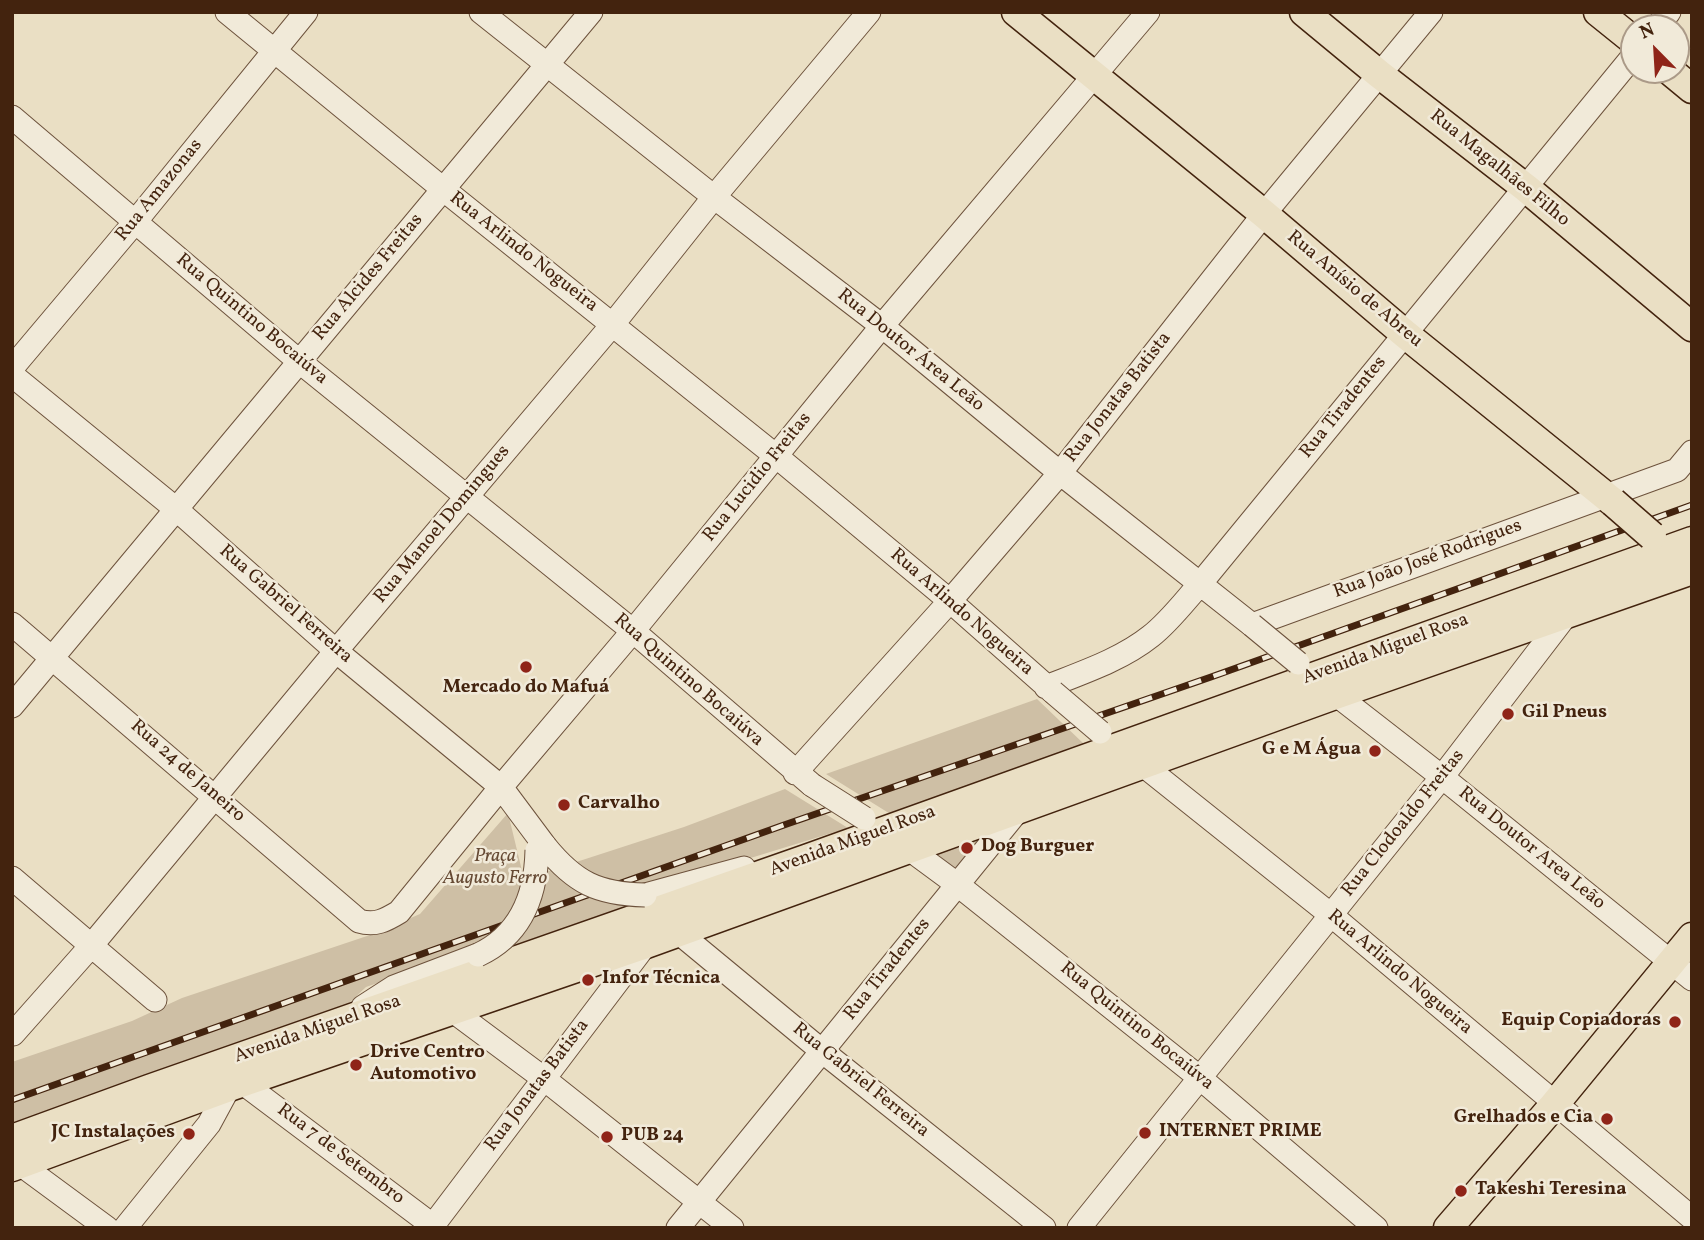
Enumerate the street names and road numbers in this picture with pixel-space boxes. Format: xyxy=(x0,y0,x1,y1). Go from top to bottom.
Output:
street label: Rua Magalhães Filho xyxy=(1424,106,1574,232)
street label: Rua Amazonas xyxy=(112,135,208,247)
street label: Rua Arlindo Nogueira xyxy=(444,188,602,318)
street label: Rua Alcides Freitas xyxy=(309,210,429,346)
street label: Rua Anísio de Abreu xyxy=(1282,227,1426,353)
street label: Rua Quintino Bocaiúva xyxy=(170,250,332,390)
street label: Rua Doutor Área Leão xyxy=(832,285,988,417)
street label: Rua Jonatas Batista xyxy=(1061,328,1177,468)
street label: Rua Tiradentes xyxy=(1296,352,1392,464)
street label: Rua Lucidio Freitas xyxy=(699,409,817,547)
street label: Rua Manoel Domingues xyxy=(370,441,516,609)
street label: Rua João José Rodrigues xyxy=(1331,515,1525,605)
street label: Rua Gabriel Ferreira xyxy=(213,541,357,669)
street label: Rua Arlindo Nogueira xyxy=(885,545,1037,681)
street label: Avenida Miguel Rosa xyxy=(1300,609,1472,691)
street label: Rua Quintino Bocaiúva xyxy=(608,610,768,752)
street label: Rua 24 de Janeiro xyxy=(125,716,249,828)
street label: Rua Clodoaldo Freitas xyxy=(1338,746,1470,902)
street label: Rua Doutor Area Leão xyxy=(1453,783,1609,915)
street label: Avenida Miguel Rosa xyxy=(767,801,939,883)
street label: Rua Arlindo Nogueira xyxy=(1322,906,1476,1040)
street label: Rua Tiradentes xyxy=(840,914,936,1026)
street label: Rua Quintino Bocaiúva xyxy=(1054,958,1218,1096)
street label: Avenida Miguel Rosa xyxy=(232,991,404,1069)
street label: Rua Jonatas Batista xyxy=(481,1015,595,1157)
street label: Rua Gabriel Ferreira xyxy=(787,1019,933,1143)
street label: Rua 7 de Setembro xyxy=(272,1100,408,1210)

